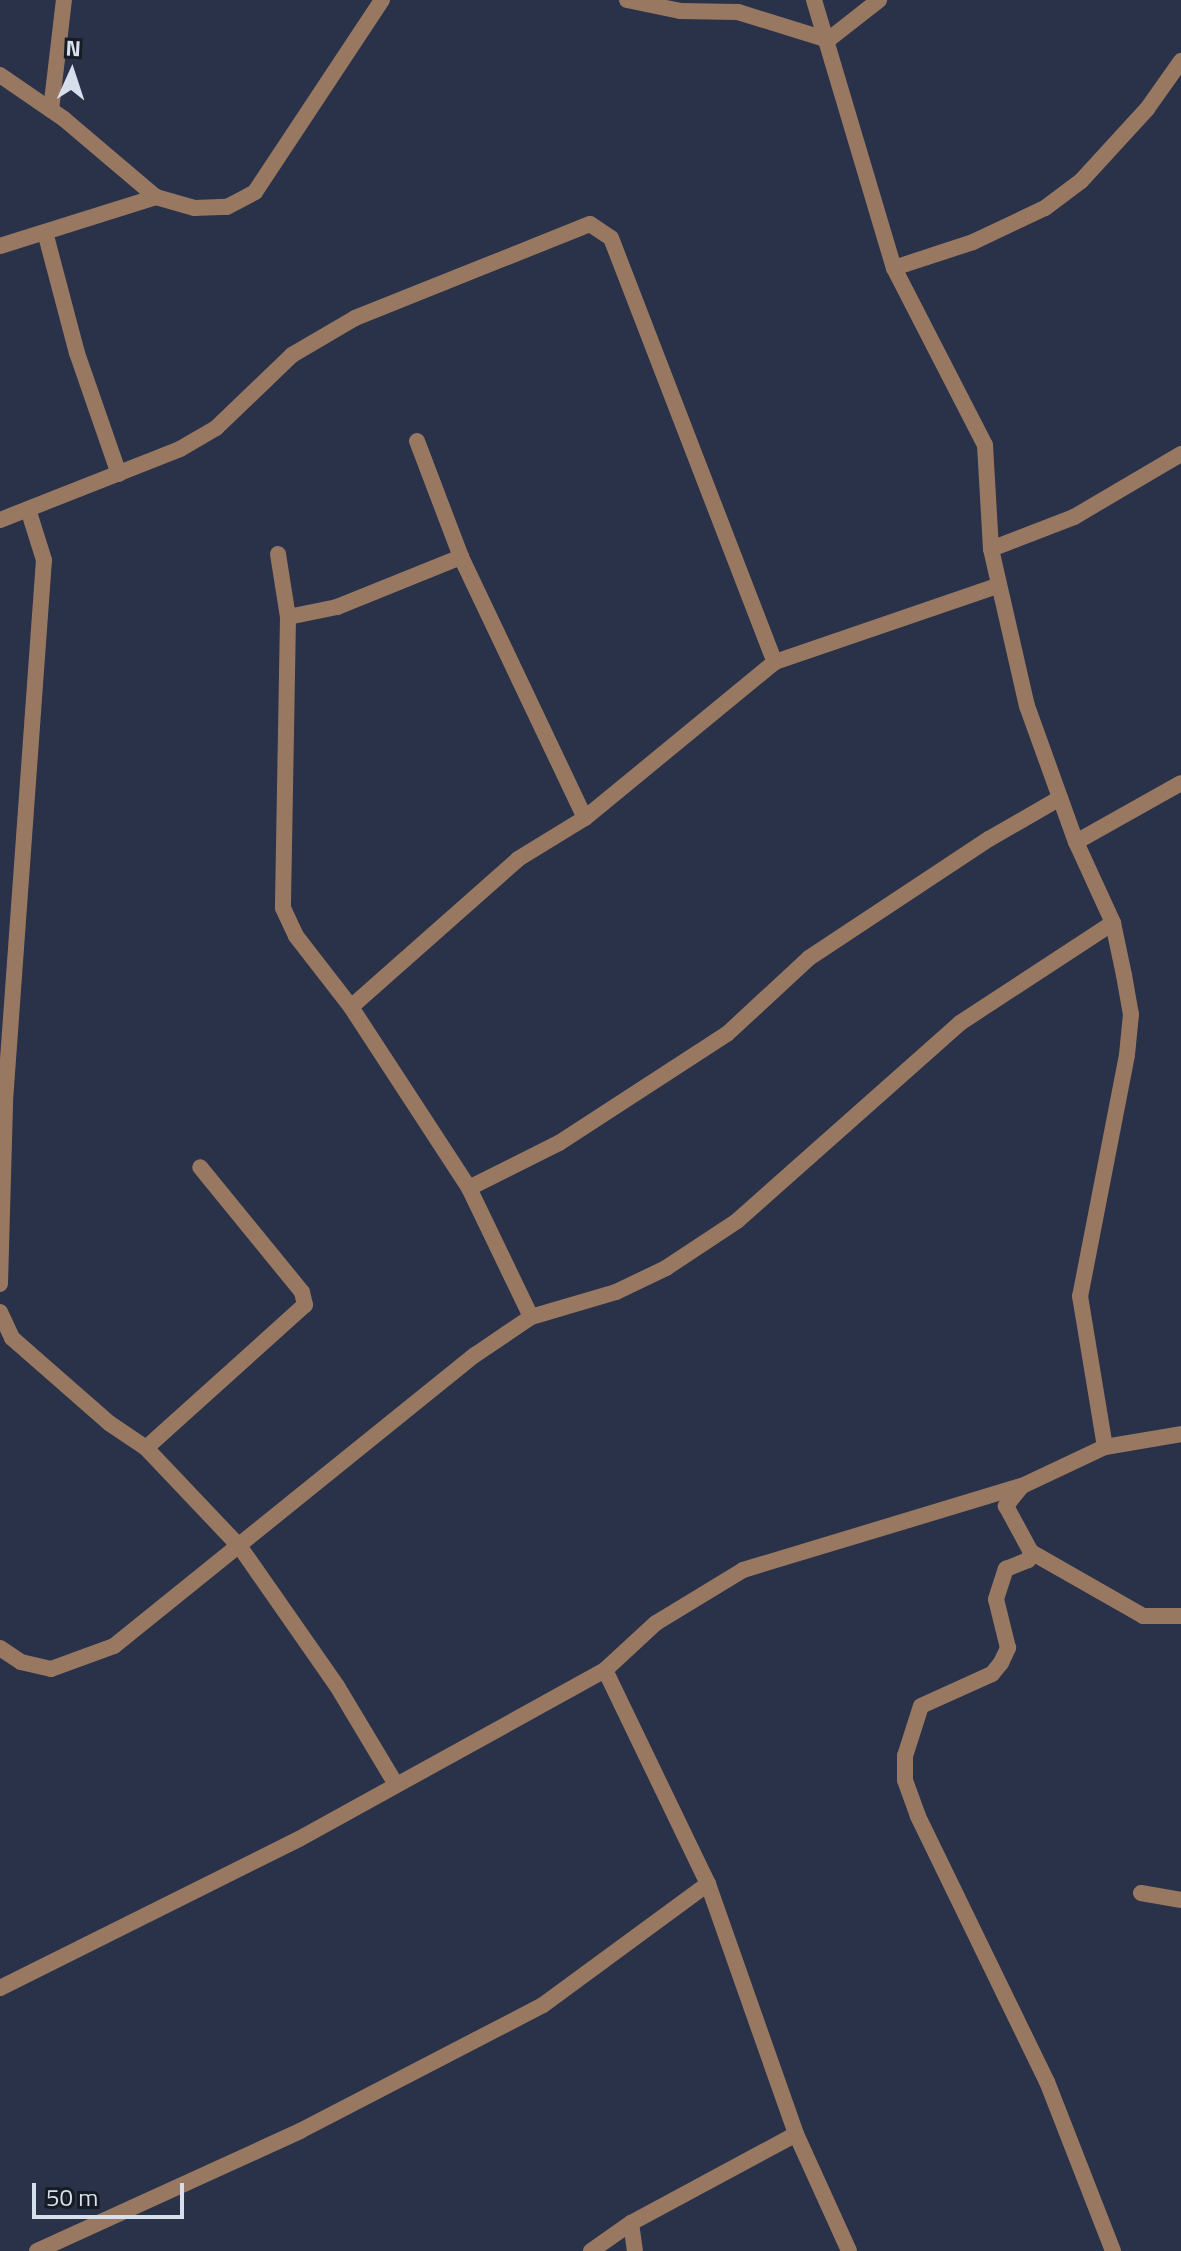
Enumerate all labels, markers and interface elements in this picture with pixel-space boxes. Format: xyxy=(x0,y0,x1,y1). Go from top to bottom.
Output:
text: N xyxy=(65,31,82,65)
north arrow xyxy=(32,32,112,112)
scale bar xyxy=(36,2167,188,2217)
text: 50 m xyxy=(46,2179,98,2215)

